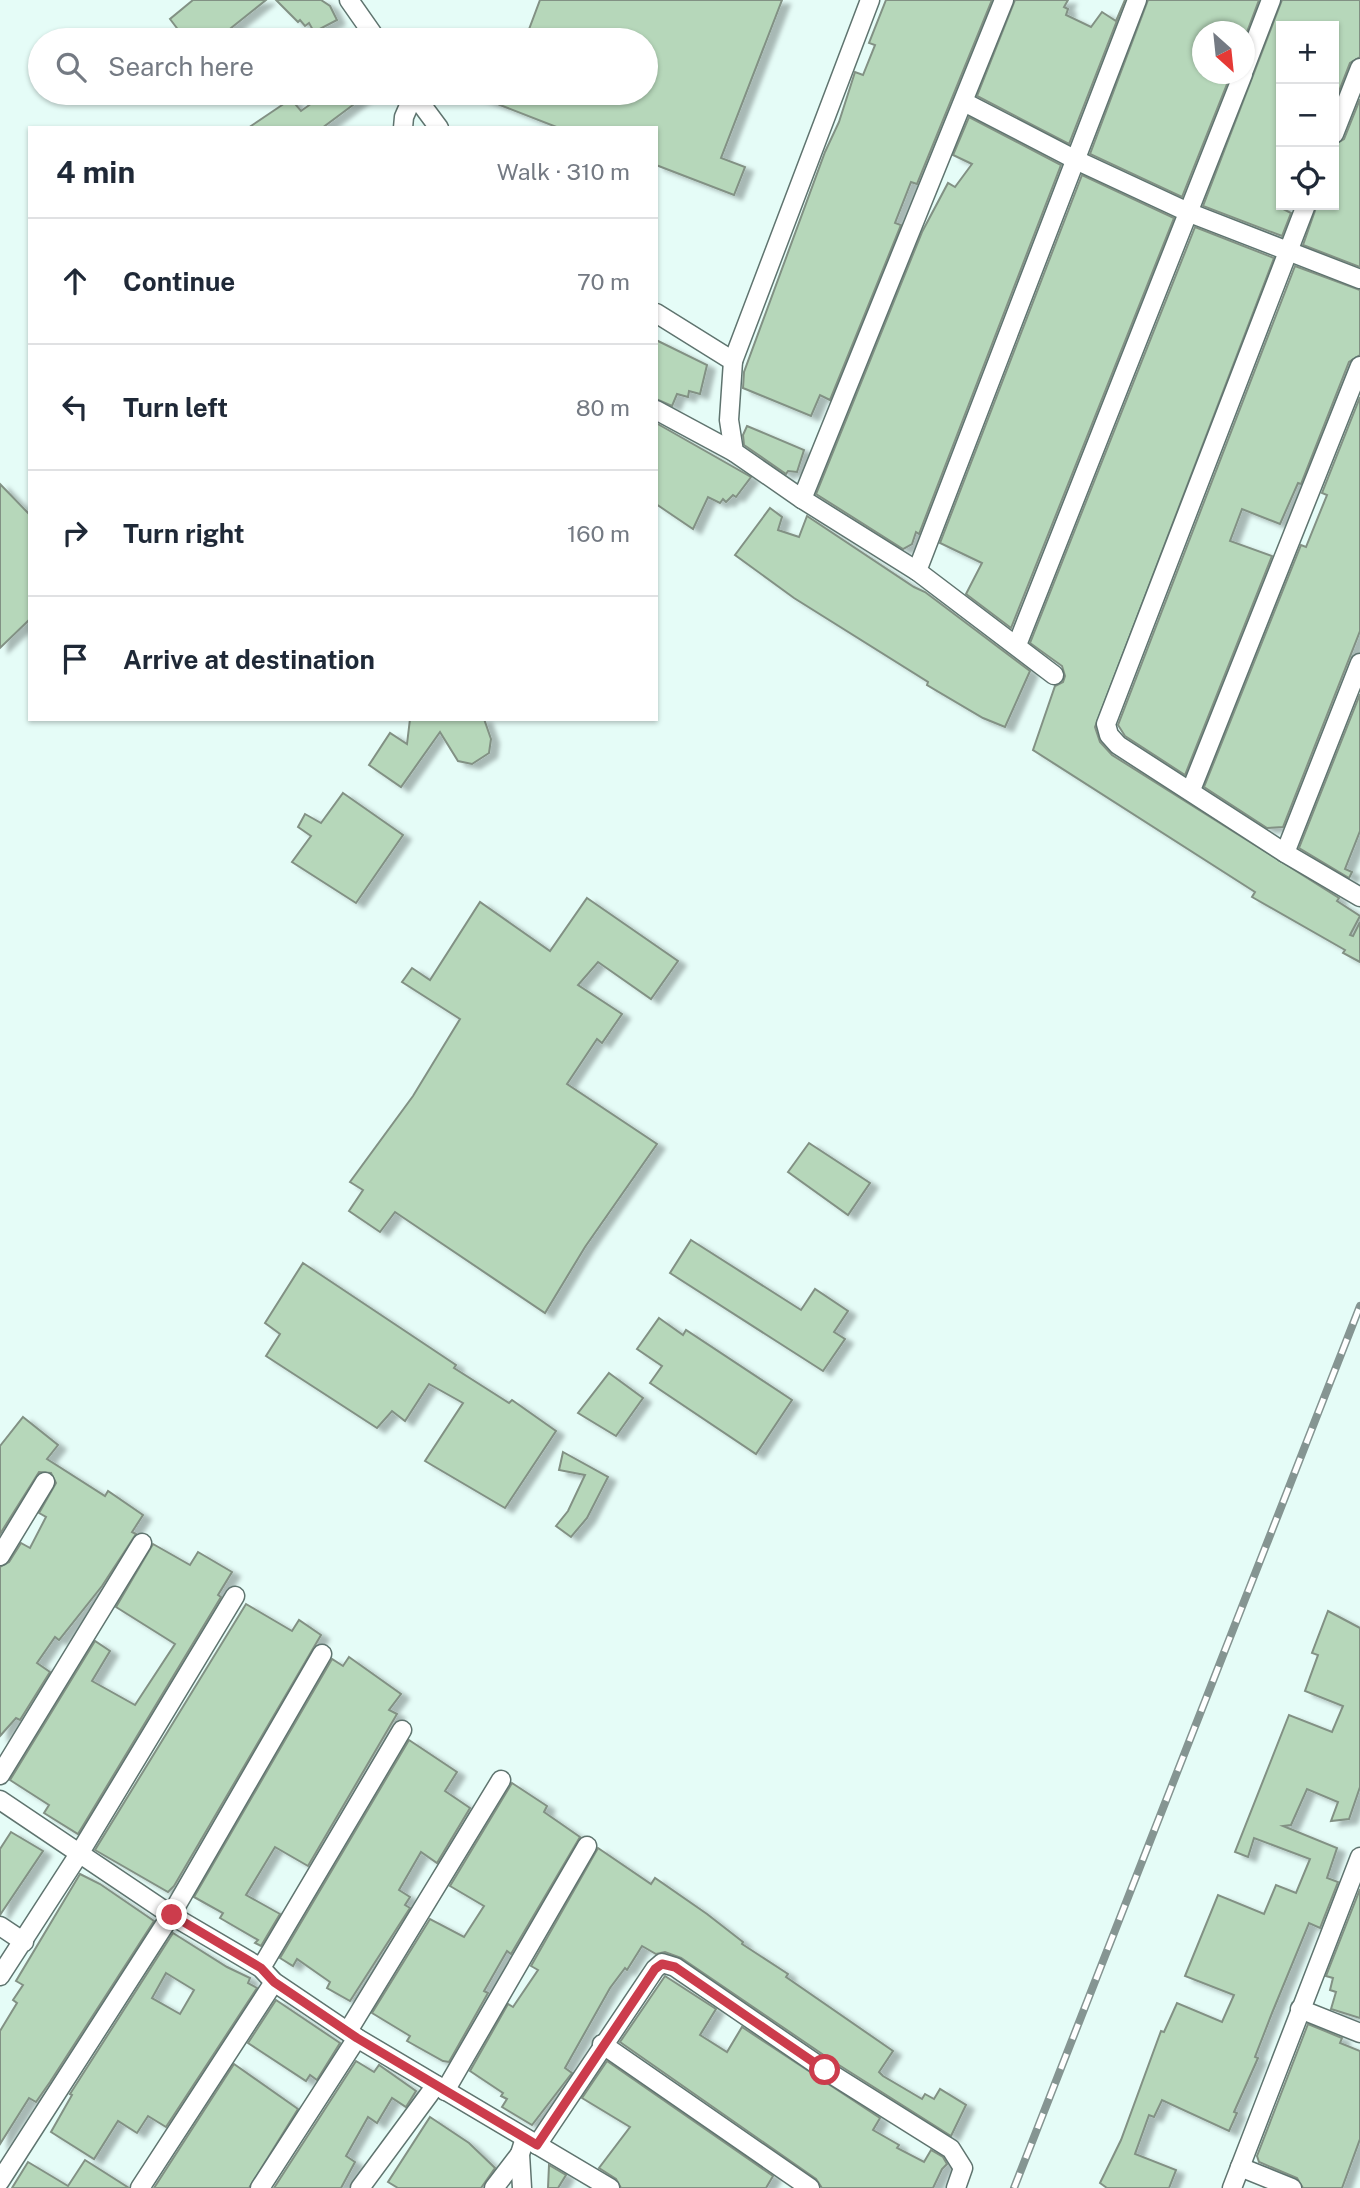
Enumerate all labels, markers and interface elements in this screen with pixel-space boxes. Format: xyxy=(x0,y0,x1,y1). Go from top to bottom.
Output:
north arrow xyxy=(1192,21,1255,84)
map controls xyxy=(1276,21,1339,210)
button: + xyxy=(1276,21,1339,84)
search box xyxy=(28,28,658,105)
icon: search xyxy=(52,48,90,86)
text: Search here xyxy=(108,51,254,82)
button: − xyxy=(1276,84,1339,147)
button: locate xyxy=(1276,147,1339,210)
text: 4 min xyxy=(56,154,135,190)
text: Walk · 310 m xyxy=(497,158,630,185)
icon: ahead xyxy=(56,262,94,300)
text: Continue xyxy=(123,266,235,297)
text: 70 m xyxy=(577,268,630,295)
icon: left xyxy=(56,388,94,426)
text: Turn left xyxy=(123,392,228,423)
text: 80 m xyxy=(576,394,630,421)
icon: right xyxy=(56,514,94,552)
text: Turn right xyxy=(123,518,245,549)
text: 160 m xyxy=(567,520,630,547)
icon: arrive xyxy=(56,640,94,678)
text: Arrive at destination xyxy=(123,644,375,675)
route end xyxy=(156,1899,187,1930)
route start xyxy=(809,2054,840,2085)

